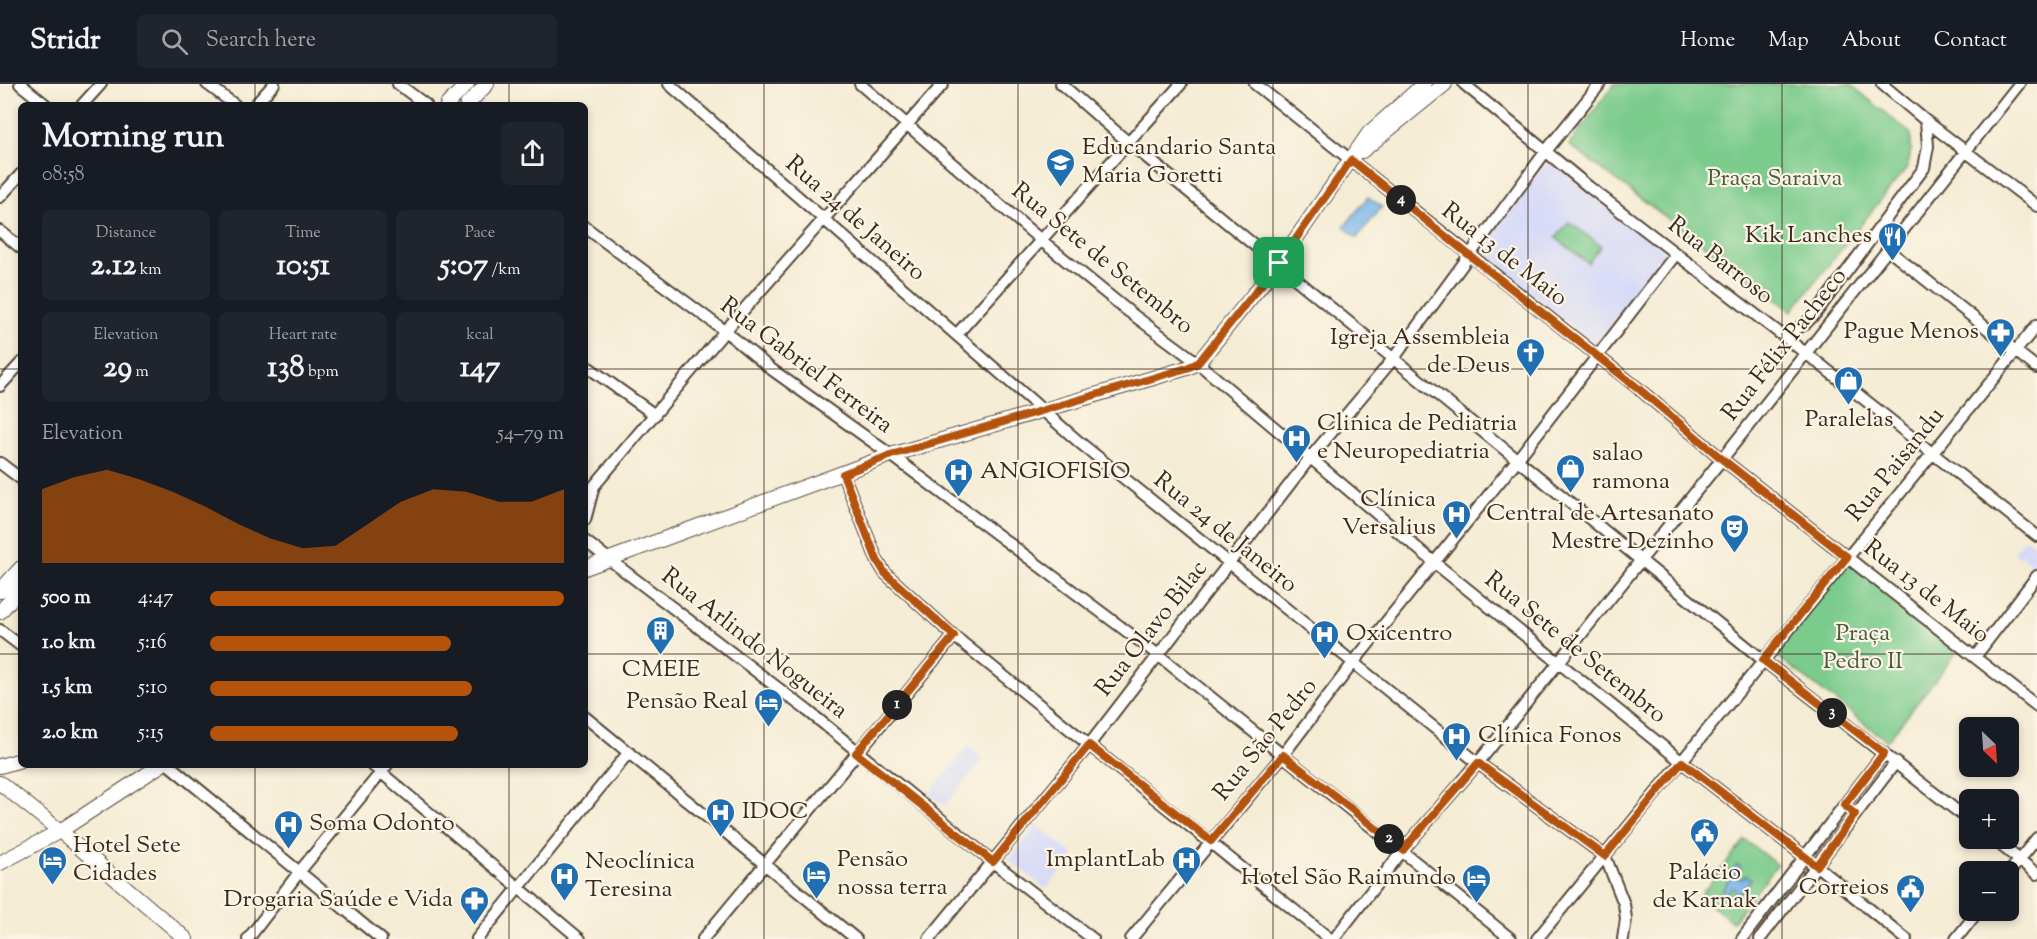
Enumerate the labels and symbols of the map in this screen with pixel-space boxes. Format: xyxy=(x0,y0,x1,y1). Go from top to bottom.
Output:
place label: Educandario Santa Maria Goretti xyxy=(1082,131,1276,193)
school or university icon: Educandario Santa Maria Goretti xyxy=(1045,146,1077,188)
street label: Rua 24 de Janeiro xyxy=(777,148,933,290)
park label: Praça Saraiva xyxy=(1707,162,1843,196)
street label: Rua Sete de Setembro xyxy=(1004,175,1200,343)
pin: 4 xyxy=(1386,185,1416,215)
street label: Rua 13 de Maio xyxy=(1434,195,1574,315)
street label: Rua Barroso xyxy=(1660,209,1780,313)
place label: Kik Lanches xyxy=(1745,219,1872,253)
restaurant icon: Kik Lanches xyxy=(1877,220,1909,262)
pin xyxy=(1253,237,1304,288)
street label: Rua Félix Pacheco xyxy=(1714,261,1856,429)
street label: Rua Gabriel Ferreira xyxy=(712,290,900,442)
place label: Pague Menos xyxy=(1844,315,1979,349)
pharmacy icon: Pague Menos xyxy=(1984,316,2016,358)
place label: Igreja Assembleia de Deus xyxy=(1330,321,1510,383)
church icon: Igreja Assembleia de Deus xyxy=(1515,336,1547,378)
shop icon: Paralelas xyxy=(1833,364,1865,406)
street label: Rua Paisandu xyxy=(1839,400,1953,530)
place label: Paralelas xyxy=(1805,403,1893,437)
place label: Clinica de Pediatria e Neuropediatria xyxy=(1317,407,1517,469)
hospital icon: Clinica de Pediatria e Neuropediatria xyxy=(1280,422,1312,464)
place label: salao ramona xyxy=(1592,437,1670,499)
shop icon: salao ramona xyxy=(1555,452,1587,494)
place label: ANGIOFISIO xyxy=(980,455,1130,489)
hospital icon: ANGIOFISIO xyxy=(943,456,975,498)
street label: Rua 24 de Janeiro xyxy=(1146,464,1304,602)
place label: Clínica Versalius xyxy=(1342,483,1436,545)
place label: Central de Artesanato Mestre Dezinho xyxy=(1486,497,1714,559)
hospital icon: Clínica Versalius xyxy=(1441,498,1473,540)
theatre icon: Central de Artesanato Mestre Dezinho xyxy=(1719,512,1751,554)
street label: Rua 13 de Maio xyxy=(1856,532,1996,652)
street label: Rua Olavo Bilac xyxy=(1088,554,1216,704)
street label: Rua Arlindo Nogueira xyxy=(653,560,855,728)
street label: Rua Sete de Setembro xyxy=(1477,564,1673,732)
building icon: CMEIE xyxy=(645,614,677,656)
place label: Oxicentro xyxy=(1346,617,1453,651)
park label: Praça Pedro II xyxy=(1823,617,1903,679)
hospital icon: Oxicentro xyxy=(1309,618,1341,660)
place label: CMEIE xyxy=(622,653,701,687)
street label: Rua São Pedro xyxy=(1206,671,1326,809)
place label: Pensão Real xyxy=(626,685,748,719)
hotel icon: Pensão Real xyxy=(753,686,785,728)
pin: 1 xyxy=(882,690,912,720)
pin: 3 xyxy=(1817,698,1847,728)
north arrow xyxy=(1959,717,2019,777)
place label: Clínica Fonos xyxy=(1478,719,1621,753)
hospital icon: Clínica Fonos xyxy=(1441,720,1473,762)
place label: IDOC xyxy=(742,795,809,829)
hospital icon: IDOC xyxy=(705,796,737,838)
place label: Soma Odonto xyxy=(309,807,455,841)
hospital icon: Soma Odonto xyxy=(272,808,304,850)
public building icon: Palácio de Karnak xyxy=(1689,816,1721,858)
pin: 2 xyxy=(1374,824,1404,854)
place label: Hotel Sete Cidades xyxy=(73,829,181,891)
place label: Pensão nossa terra xyxy=(837,843,948,905)
place label: ImplantLab xyxy=(1046,843,1165,877)
hotel icon: Hotel Sete Cidades xyxy=(36,844,68,886)
hospital icon: ImplantLab xyxy=(1170,844,1202,886)
place label: Neoclínica Teresina xyxy=(585,845,695,907)
place label: Palácio de Karnak xyxy=(1652,856,1758,918)
hotel icon: Pensão nossa terra xyxy=(800,858,832,900)
hospital icon: Neoclínica Teresina xyxy=(548,860,580,902)
place label: Hotel São Raimundo xyxy=(1241,861,1456,895)
hotel icon: Hotel São Raimundo xyxy=(1461,862,1493,904)
place label: Correios xyxy=(1799,871,1889,905)
public building icon: Correios xyxy=(1894,872,1926,914)
place label: Drogaria Saúde e Vida xyxy=(223,883,453,917)
pharmacy icon: Drogaria Saúde e Vida xyxy=(458,884,490,926)

